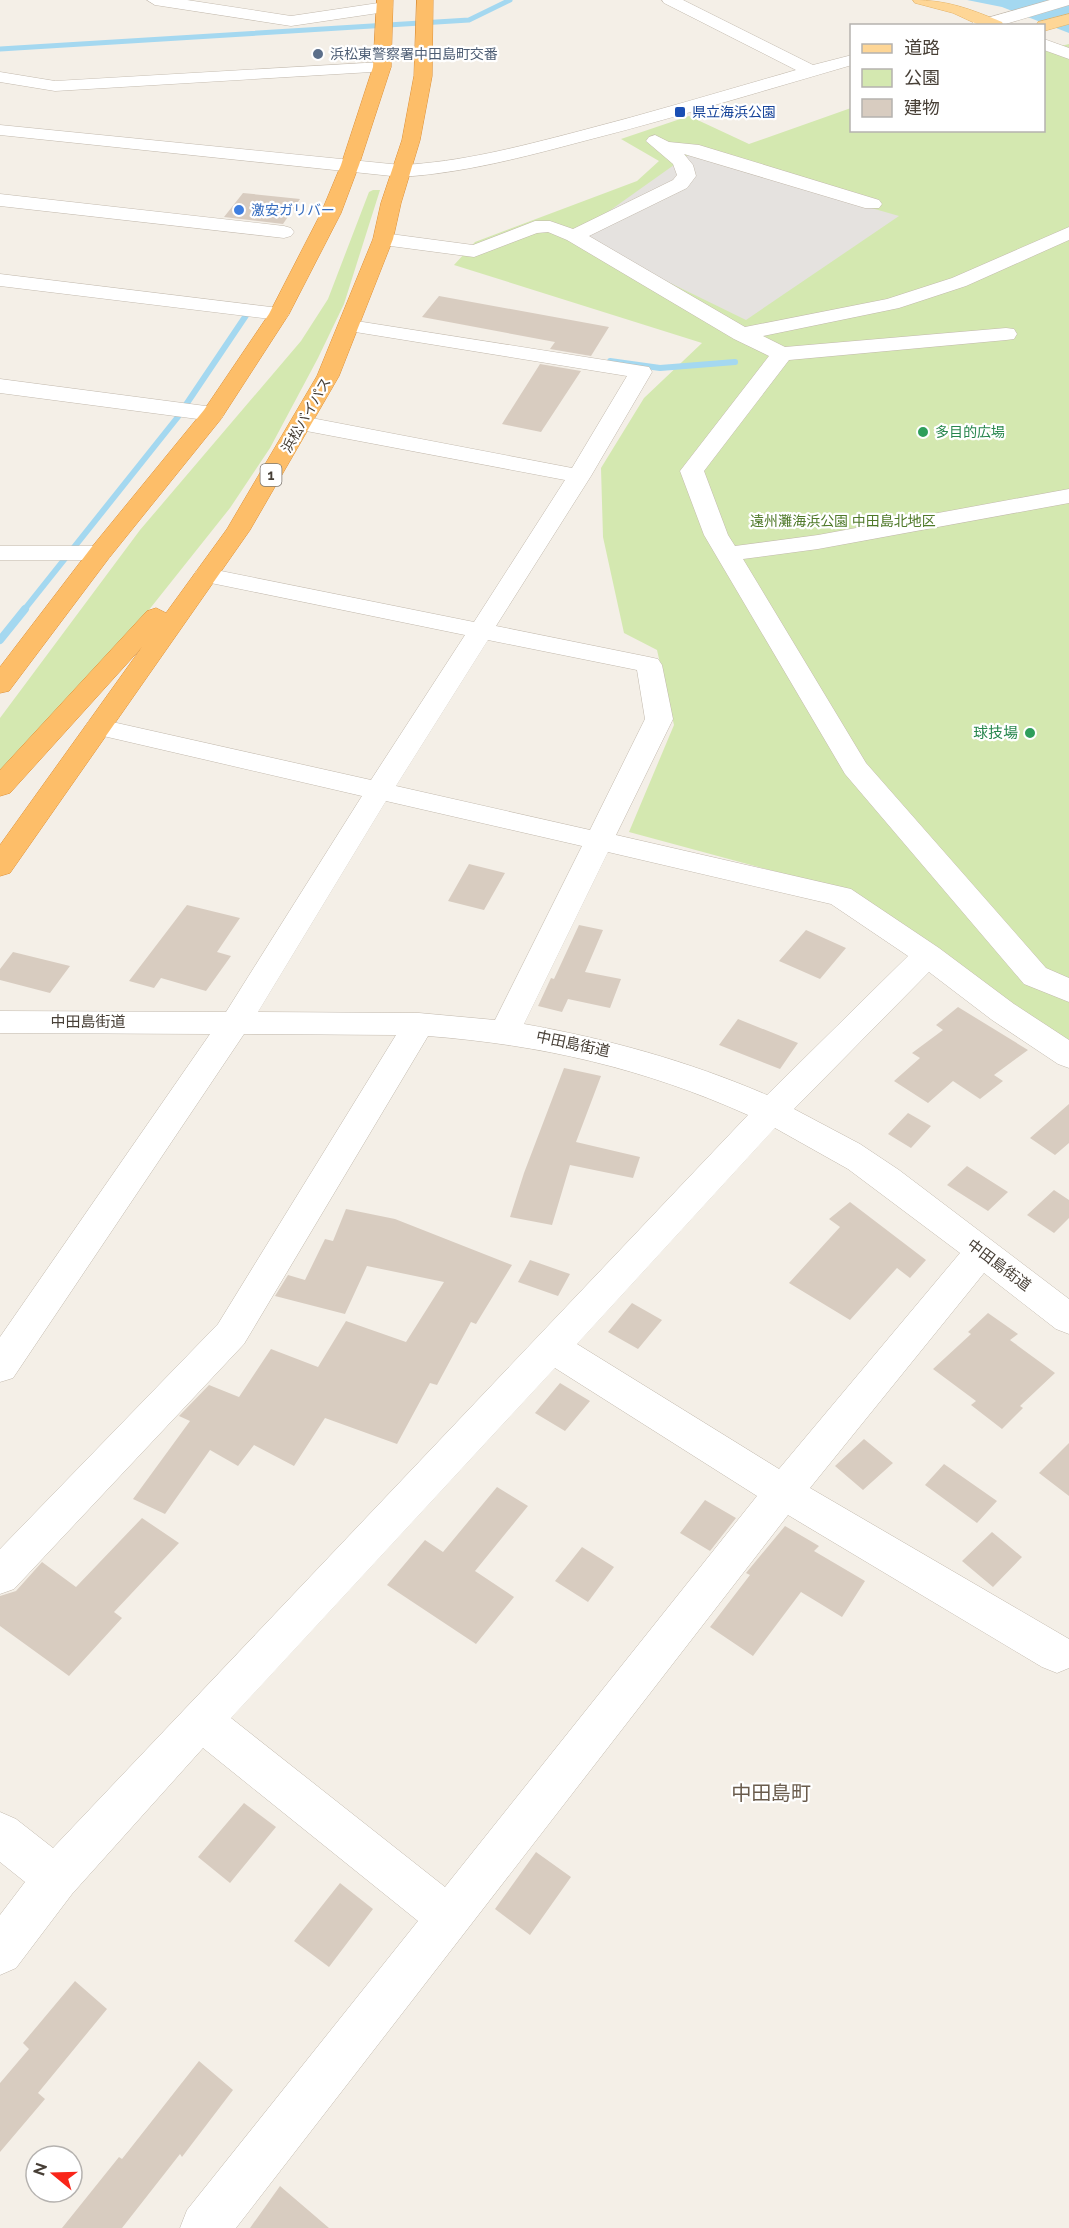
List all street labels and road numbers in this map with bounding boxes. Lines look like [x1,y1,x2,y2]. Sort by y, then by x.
street label: 浜松バイパス [278,375,334,455]
road number: 1 [260,464,282,486]
street label: 中田島街道 [50,1013,126,1031]
street label: 中田島街道 [534,1027,612,1061]
street label: 中田島街道 [964,1235,1034,1295]

